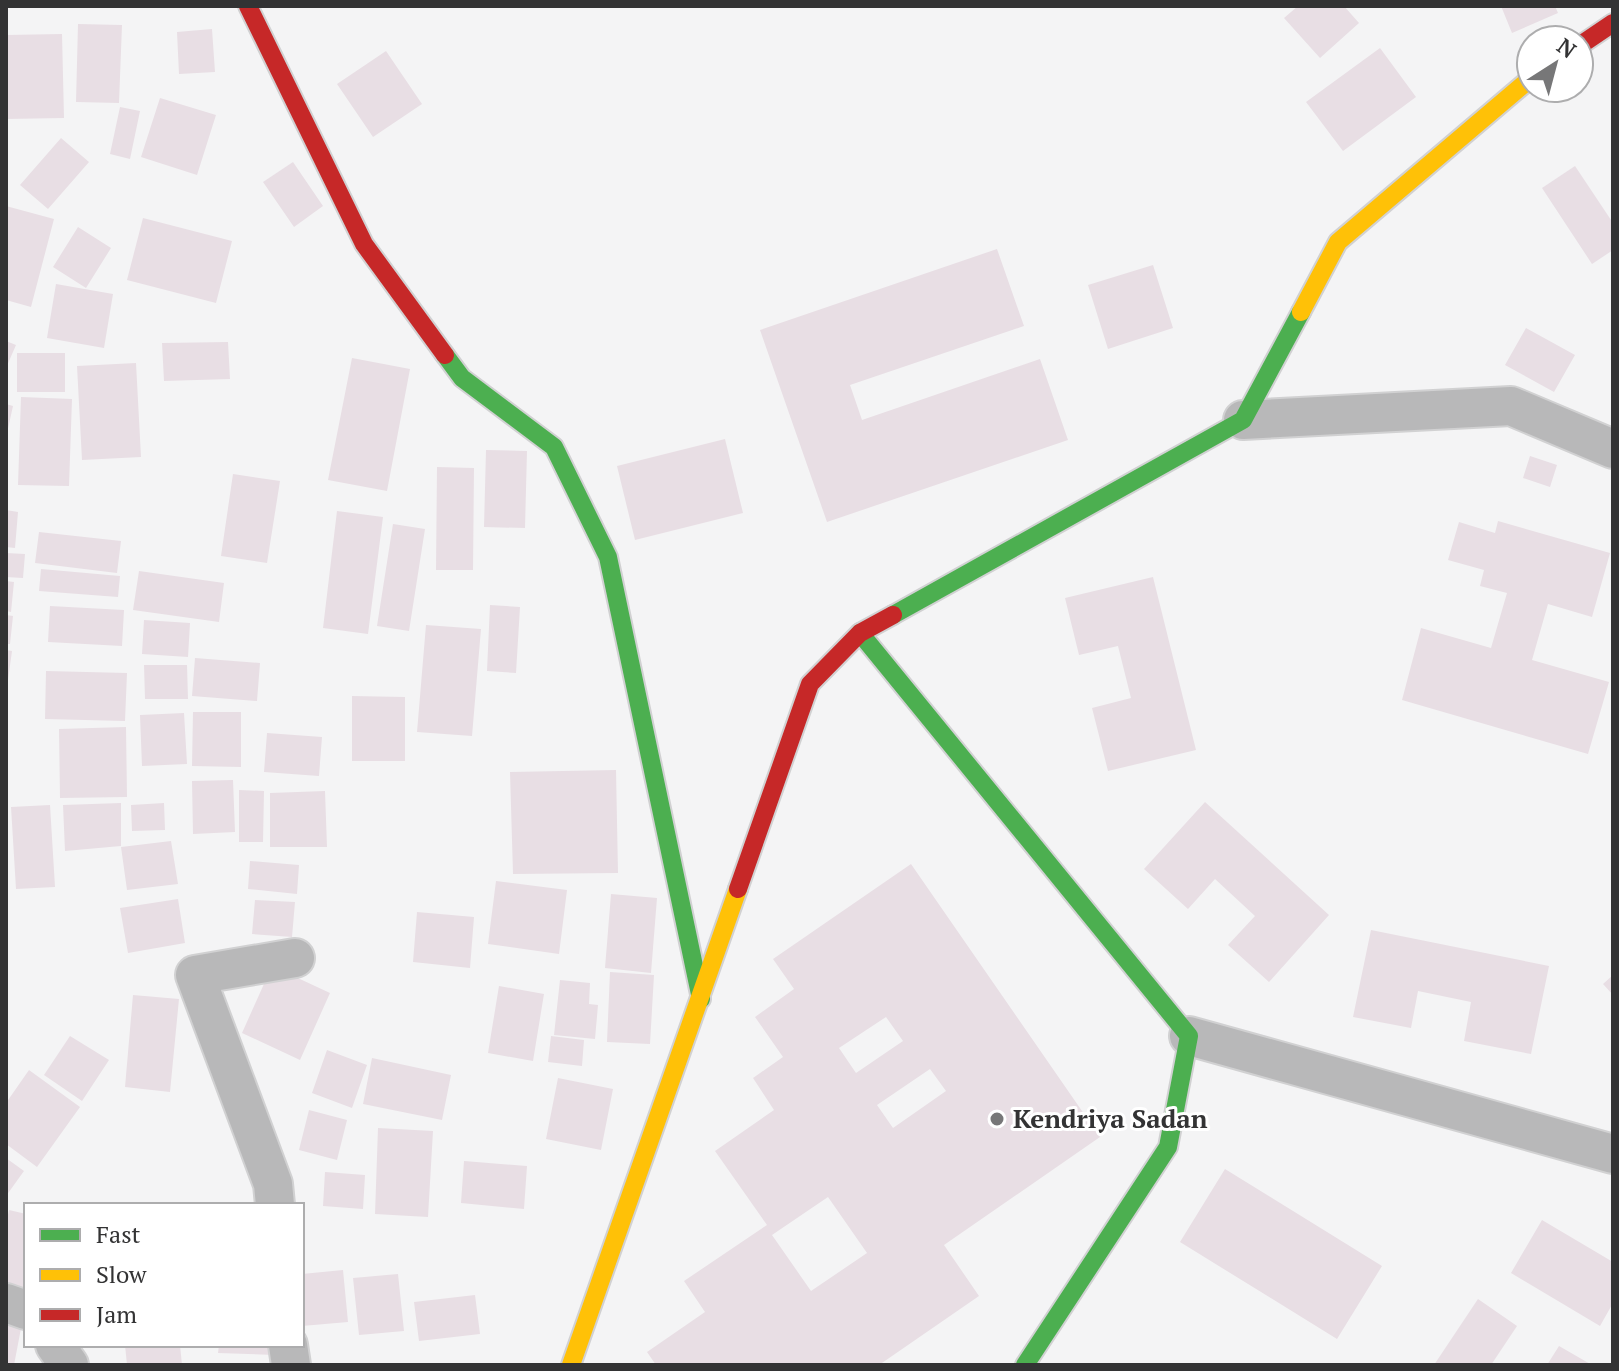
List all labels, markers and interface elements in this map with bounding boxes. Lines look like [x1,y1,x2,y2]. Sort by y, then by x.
north arrow [1515,24,1595,104]
text: N [1552,31,1583,64]
place label: Kendriya Sadan [1013,1101,1208,1135]
marker: Kendriya Sadan [988,1110,1006,1128]
legend [24,1203,304,1347]
text: Fast [96,1218,141,1250]
text: Slow [96,1258,147,1290]
text: Jam [96,1298,137,1330]

